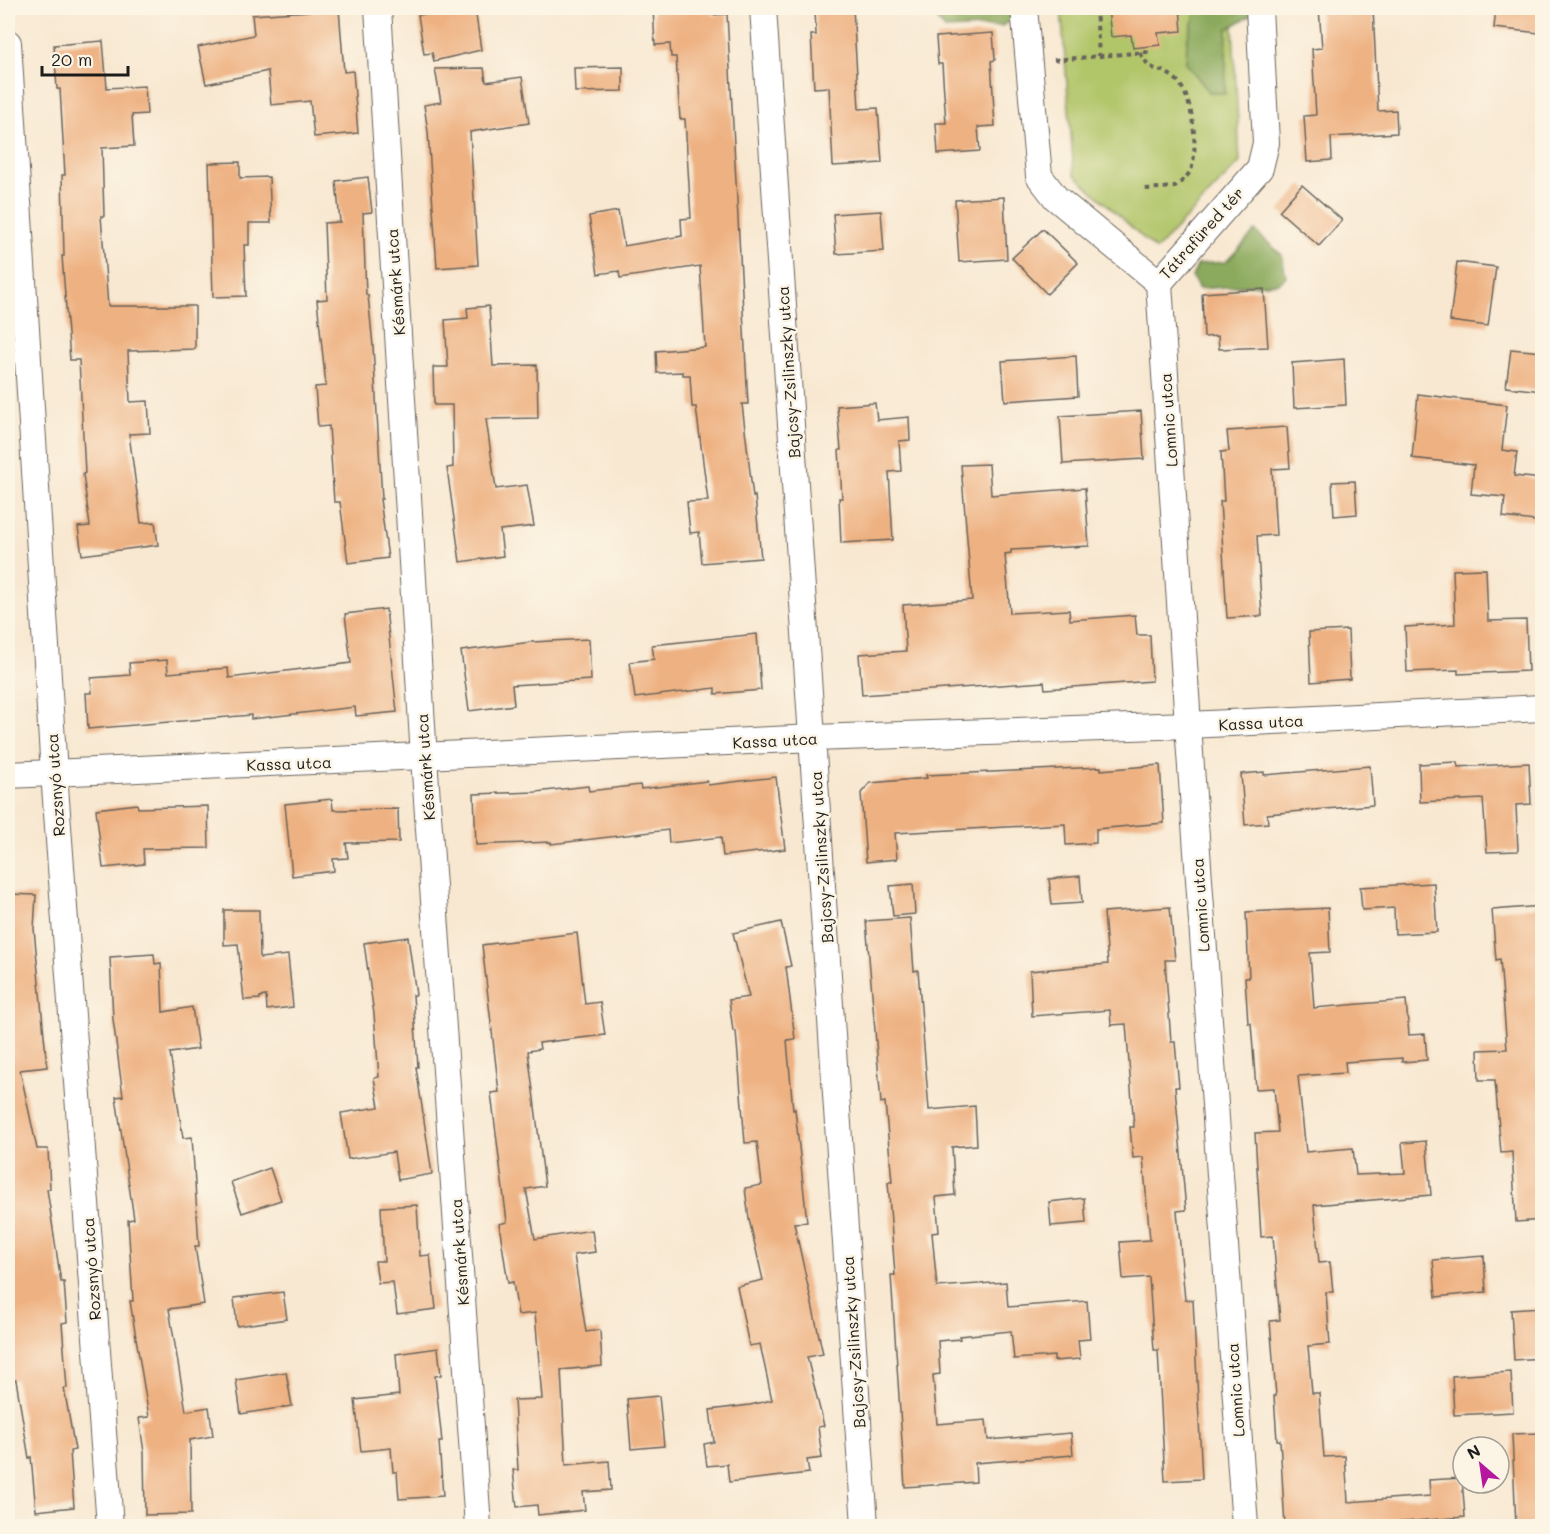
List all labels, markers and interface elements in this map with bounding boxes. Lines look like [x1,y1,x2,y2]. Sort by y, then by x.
scale bar [42,39,128,77]
text: 20 m [51,47,92,71]
street label: Tátrafüred tér [1154,182,1248,284]
street label: Késmárk utca [381,228,409,336]
street label: Bajcsy-Zsilinszky utca [772,285,804,459]
street label: Lomnic utca [1154,372,1182,468]
street label: Kassa utca [1218,709,1304,735]
street label: Késmárk utca [411,713,439,821]
street label: Kassa utca [732,727,818,753]
street label: Rozsnyó utca [41,733,69,837]
street label: Kassa utca [246,751,332,775]
street label: Bajcsy-Zsilinszky utca [805,770,837,944]
street label: Lomnic utca [1186,857,1214,953]
street label: Késmárk utca [445,1198,473,1306]
street label: Rozsnyó utca [77,1217,105,1321]
street label: Bajcsy-Zsilinszky utca [837,1255,869,1429]
street label: Lomnic utca [1221,1342,1249,1438]
north arrow [1451,1435,1511,1495]
text: N [1463,1439,1484,1464]

